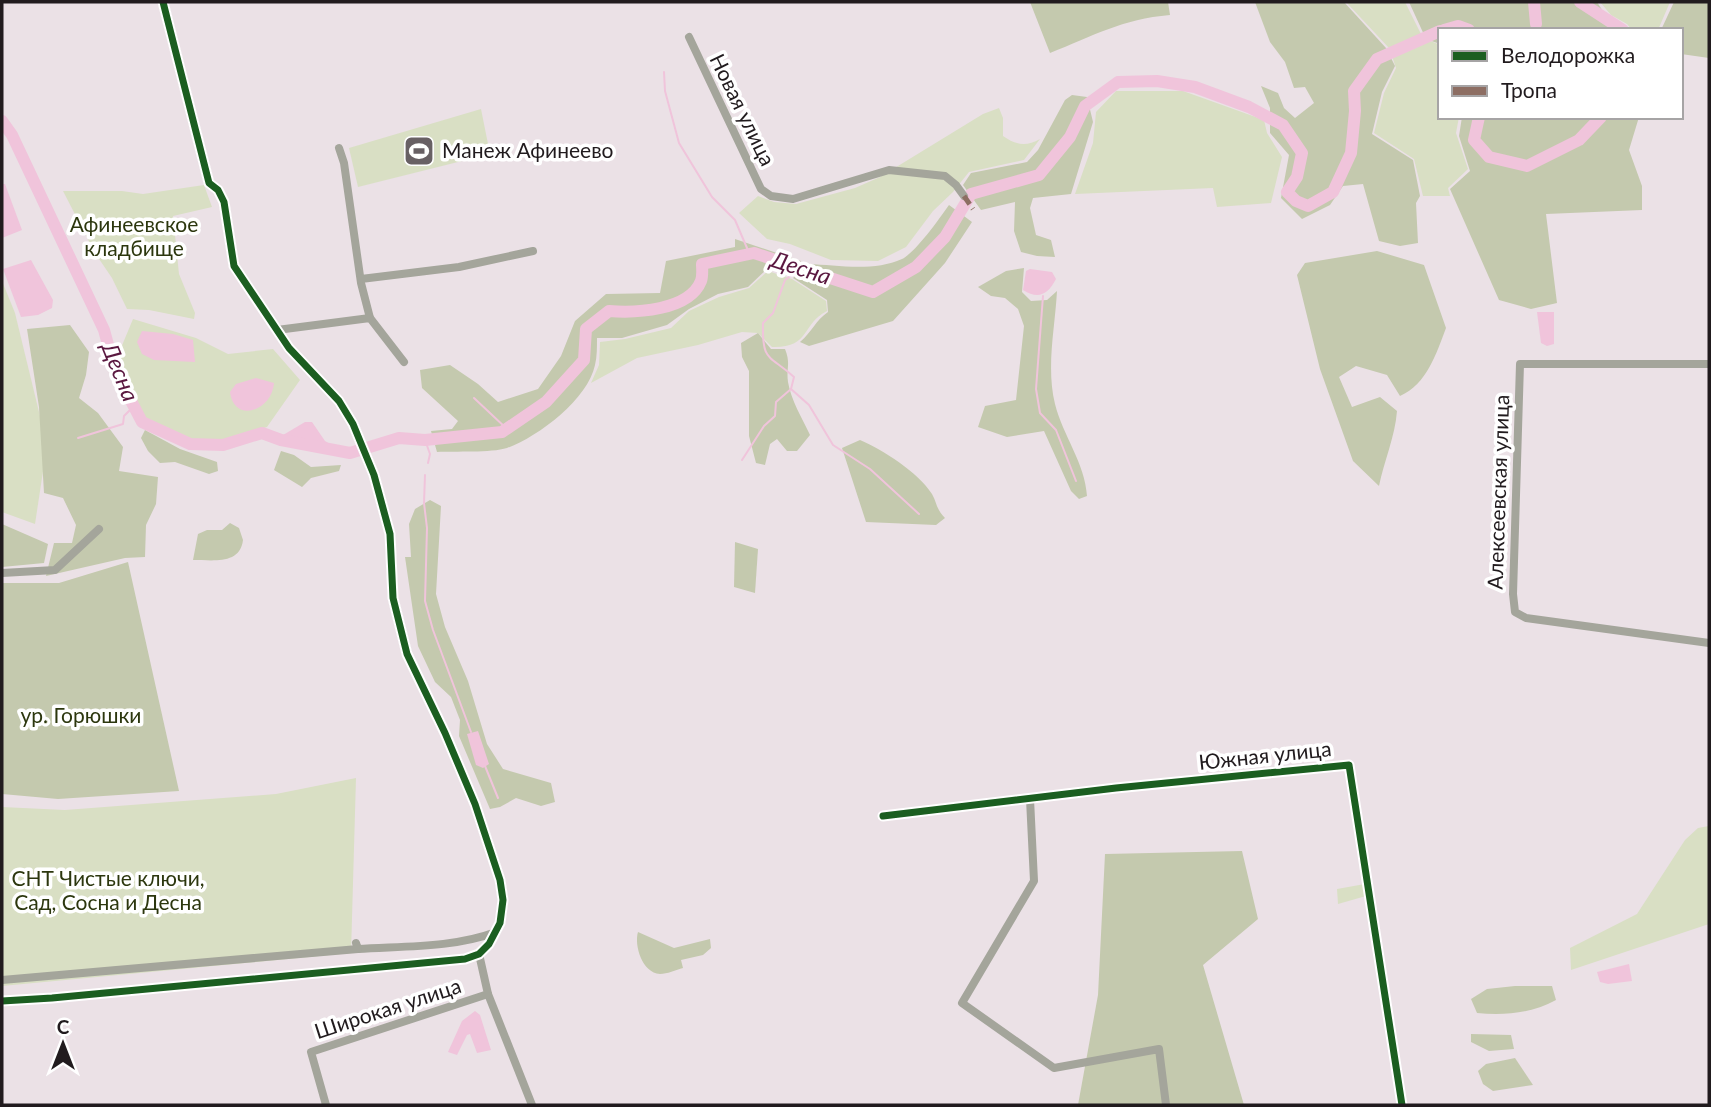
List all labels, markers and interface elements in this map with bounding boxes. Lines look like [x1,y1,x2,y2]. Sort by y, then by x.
legend [1438,28,1683,119]
text: Велодорожка [1501,42,1635,67]
street label: Новая улица [705,49,781,169]
text: Тропа [1501,77,1557,102]
sports icon: Манеж Афинеево [402,134,436,168]
place label: Манеж Афинеево [442,137,614,162]
park label: Афинеевское кладбище [70,211,198,260]
water label: Десна [766,244,835,290]
water label: Десна [96,336,145,405]
street label: Алексеевская улица [1482,394,1513,590]
park label: ур. Горюшки [21,702,141,727]
street label: Южная улица [1197,735,1333,774]
park label: СНТ Чистые ключи, Сад, Сосна и Десна [11,865,205,914]
street label: Широкая улица [311,972,464,1043]
north arrow [28,1009,98,1079]
text: С [57,1015,70,1038]

